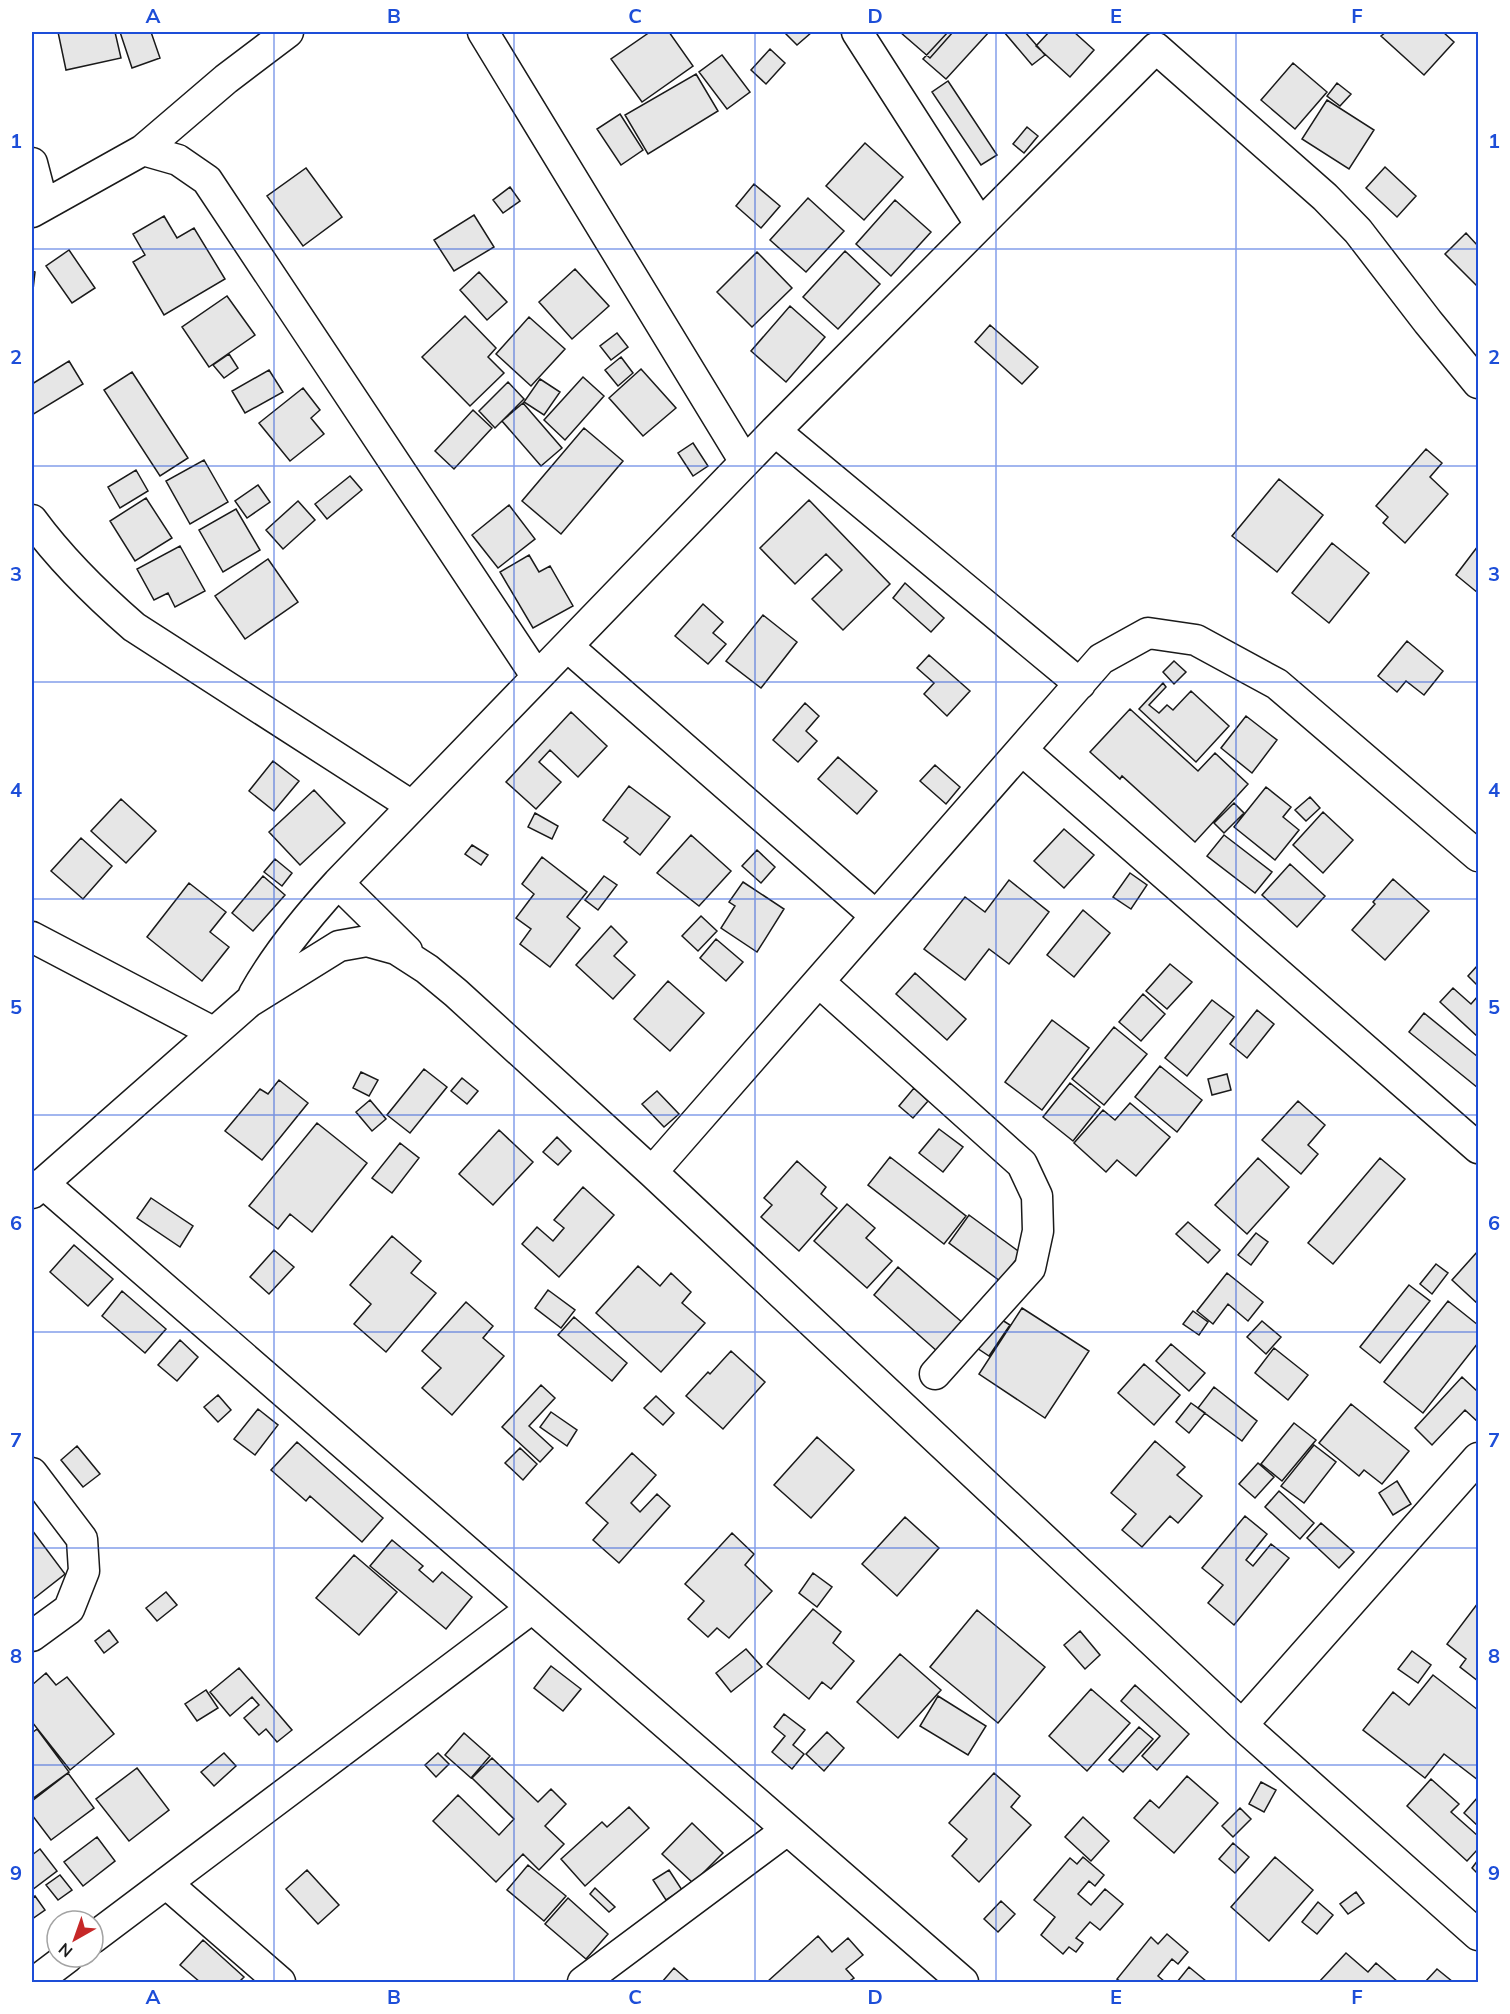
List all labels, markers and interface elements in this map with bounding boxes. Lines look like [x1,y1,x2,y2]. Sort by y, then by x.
text: A [146,3,161,28]
text: B [387,3,401,28]
text: C [628,3,642,28]
text: D [867,3,883,28]
text: E [1110,3,1122,28]
text: F [1351,3,1363,28]
text: 1 [10,128,22,153]
text: 1 [1488,128,1500,153]
text: 2 [10,344,22,369]
text: 2 [1488,344,1500,369]
text: 3 [10,561,22,586]
text: 3 [1488,561,1500,586]
text: 4 [10,777,22,802]
text: 4 [1488,777,1500,802]
text: 5 [10,994,22,1019]
text: 5 [1488,994,1500,1019]
text: 6 [10,1210,22,1235]
text: 6 [1488,1210,1500,1235]
text: 7 [10,1427,22,1452]
text: 7 [1488,1427,1500,1452]
text: 8 [10,1643,22,1668]
text: 8 [1488,1643,1500,1668]
text: 9 [10,1860,22,1885]
text: 9 [1488,1860,1500,1885]
north arrow [45,1909,105,1969]
text: N [54,1939,76,1962]
text: A [146,1984,161,2009]
text: B [387,1984,401,2009]
text: C [628,1984,642,2009]
text: D [867,1984,883,2009]
text: E [1110,1984,1122,2009]
text: F [1351,1984,1363,2009]

